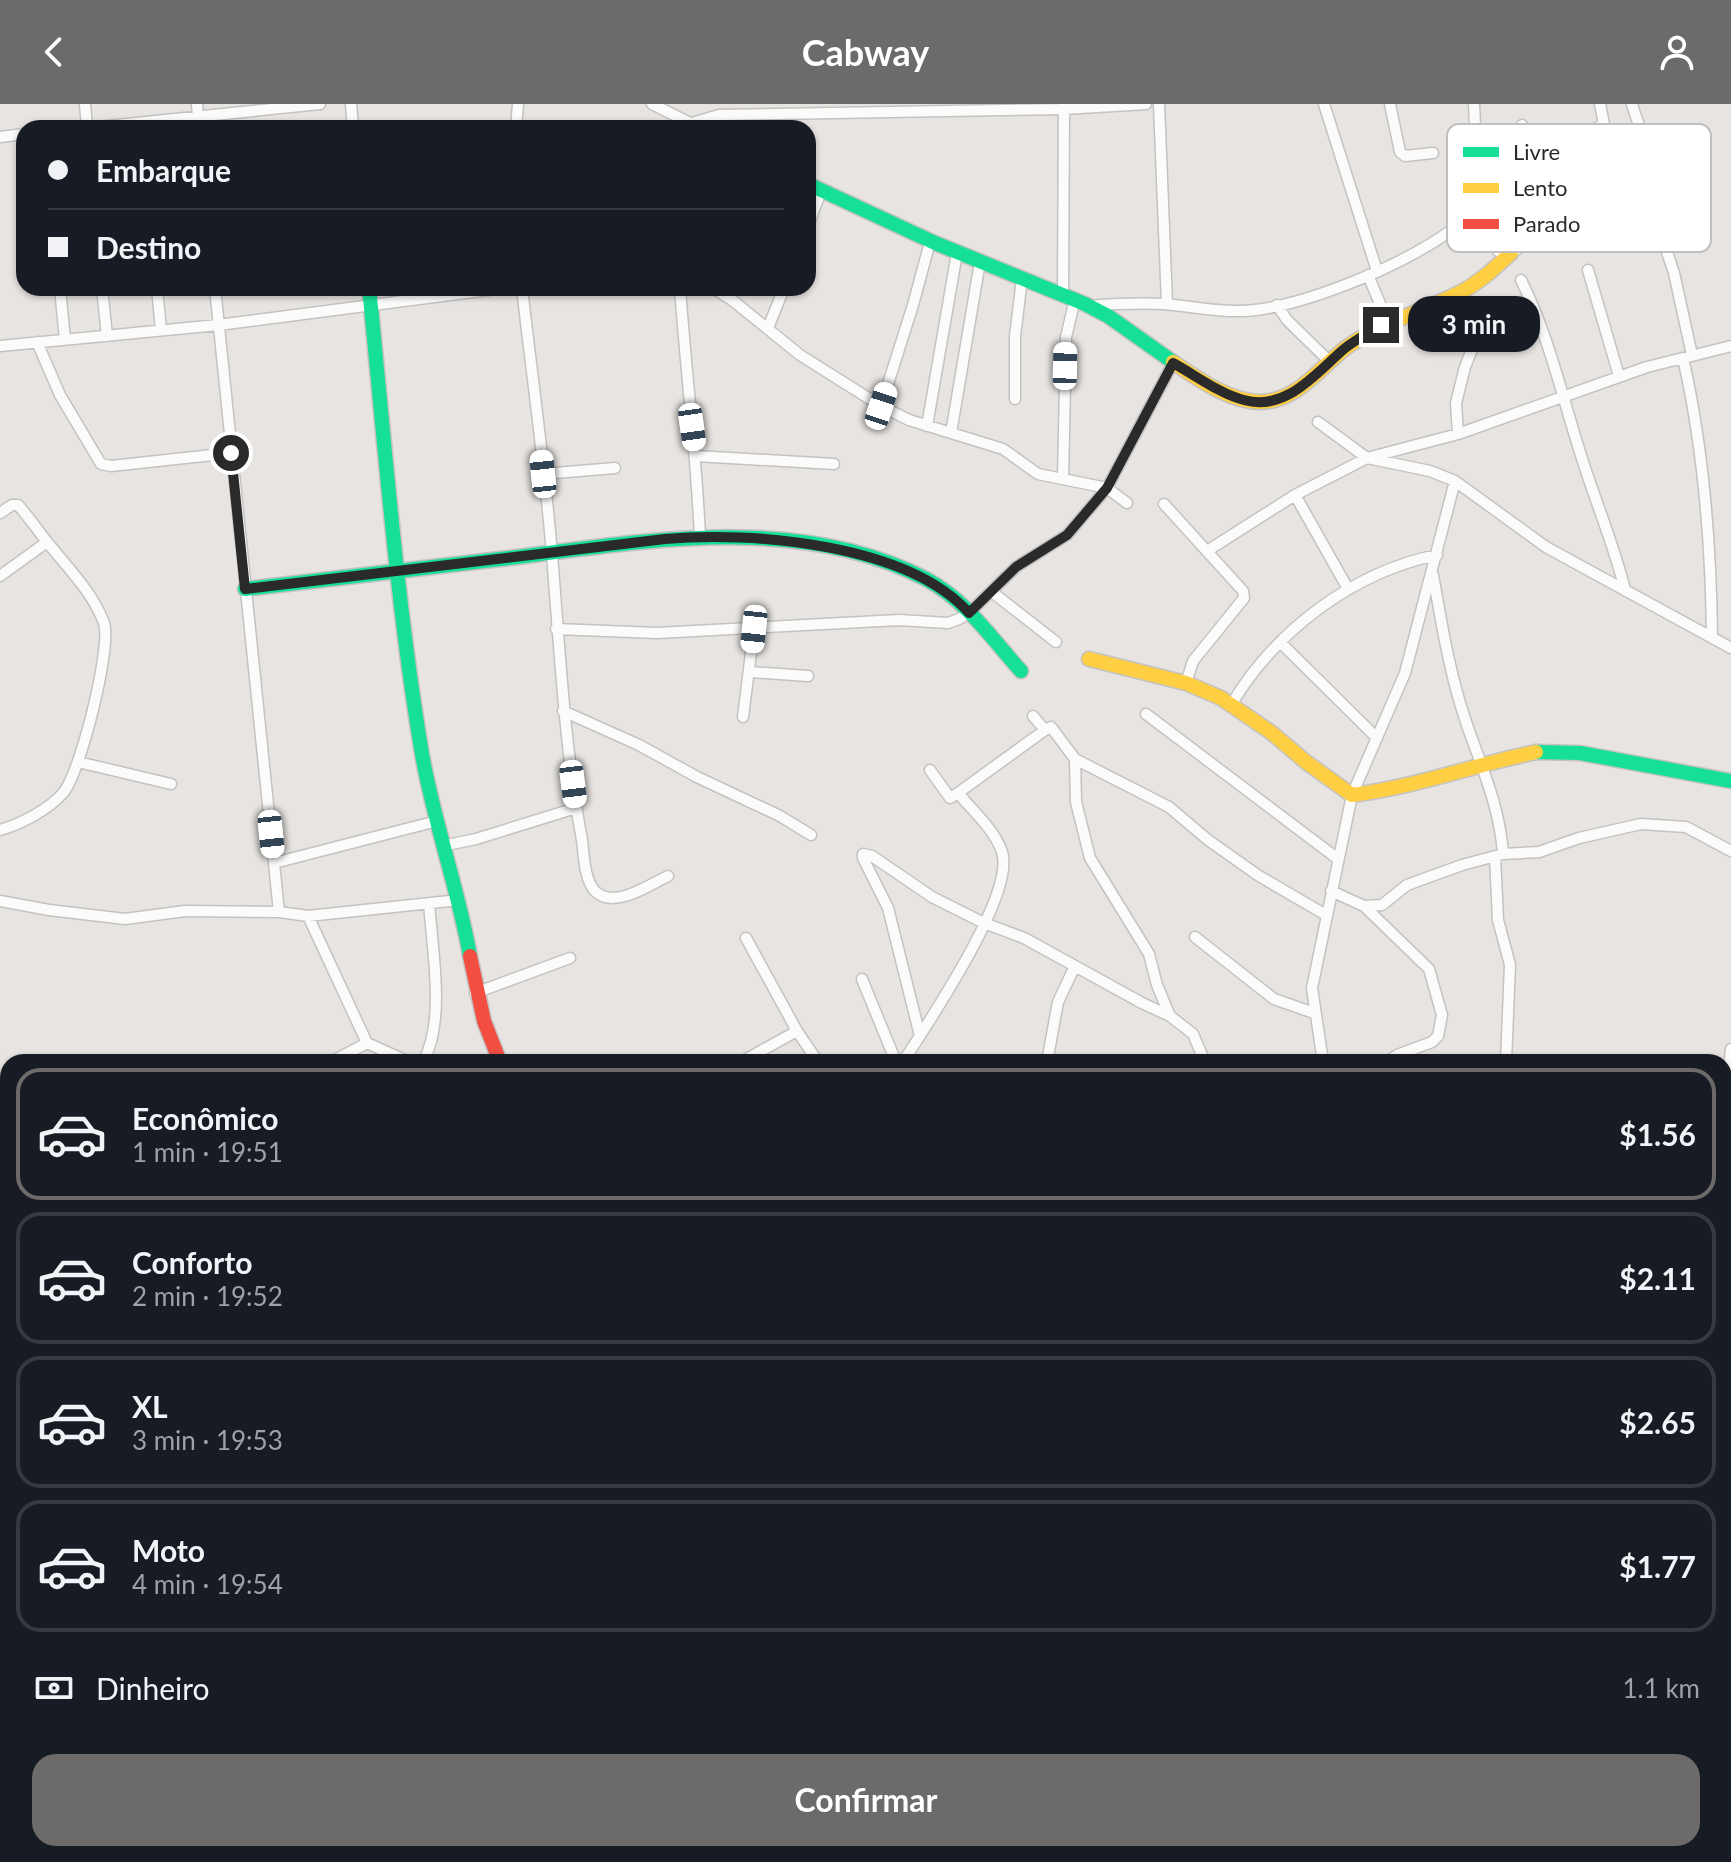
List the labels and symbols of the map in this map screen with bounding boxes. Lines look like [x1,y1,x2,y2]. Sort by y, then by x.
legend [1447,124,1711,252]
text: Livre [1513,138,1560,165]
text: Lento [1513,174,1568,201]
text: Parado [1513,210,1580,237]
callout: 3 min [1409,297,1541,353]
route end [1363,307,1399,343]
car [1053,342,1077,390]
car [862,379,900,433]
car [677,402,707,452]
route start [213,435,249,471]
car [529,449,557,499]
car [740,604,768,654]
car [558,759,588,809]
car [257,809,285,859]

